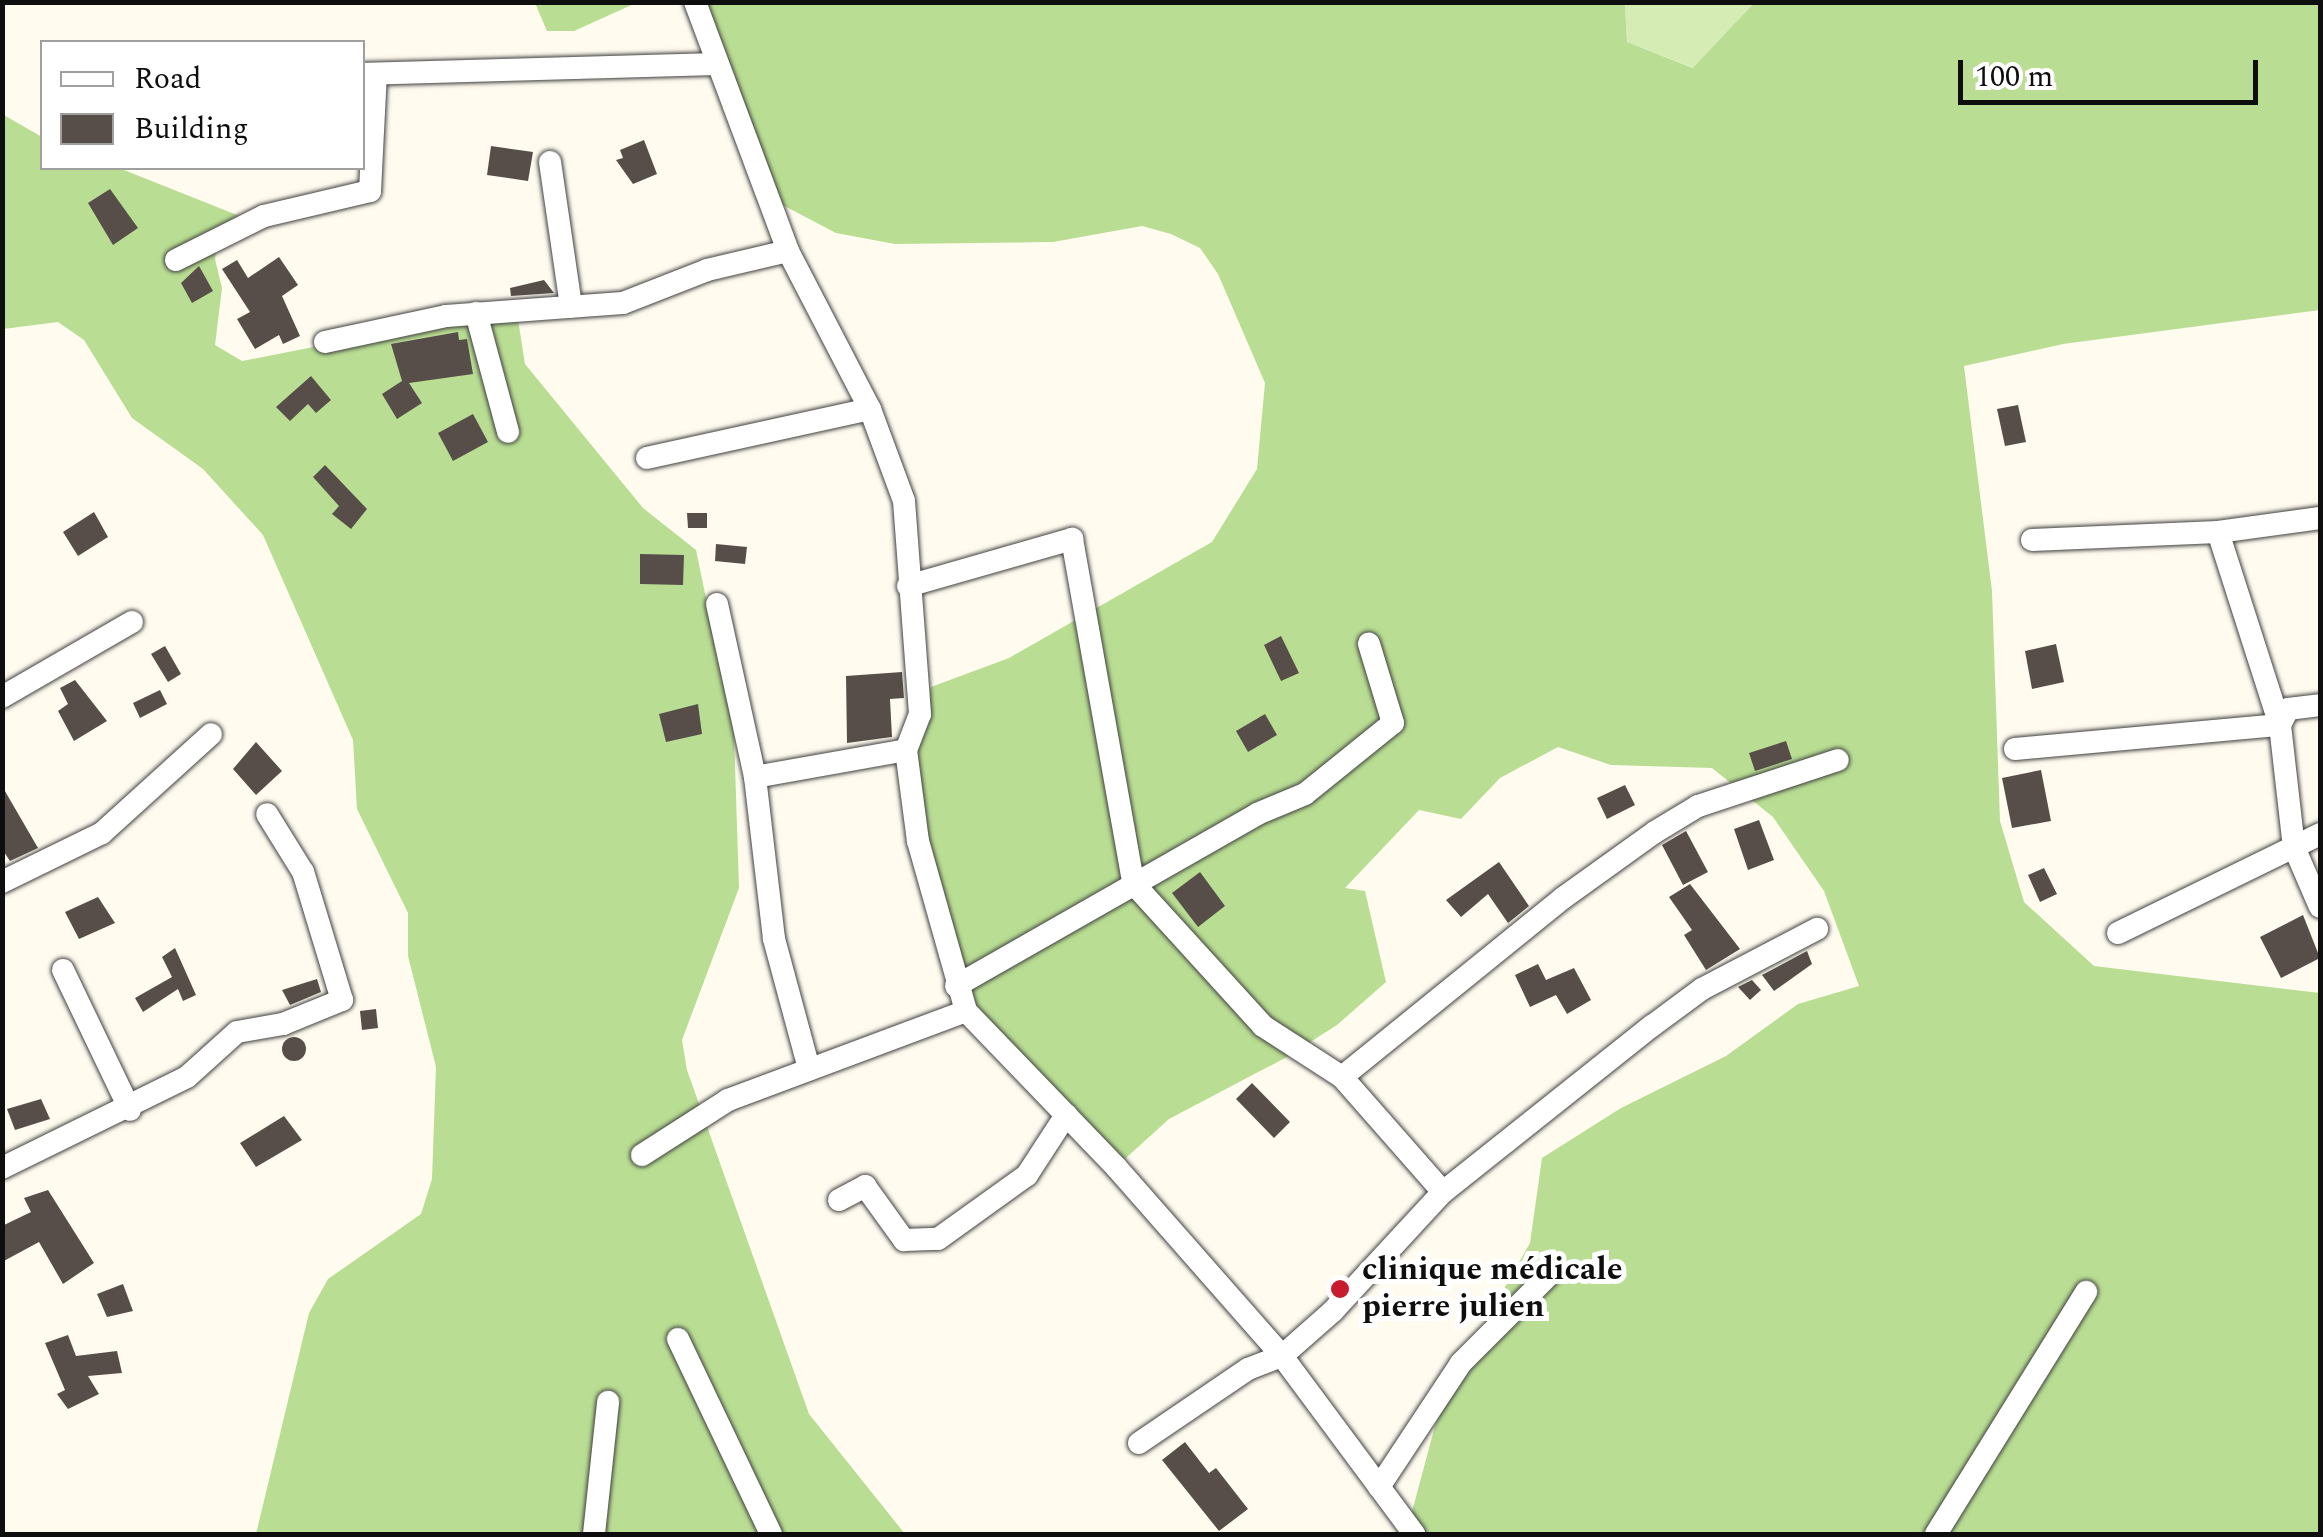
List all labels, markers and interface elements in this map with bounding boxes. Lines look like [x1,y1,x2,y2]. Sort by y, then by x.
legend [40,40,365,170]
scale bar [1963,40,2263,102]
text: 100 m [1975,54,2053,100]
text: Road [134,56,202,102]
text: Building [134,106,249,152]
place label: clinique médicale pierre julien [1362,1252,1623,1327]
marker: clinique médicale pierre julien [1327,1276,1353,1302]

